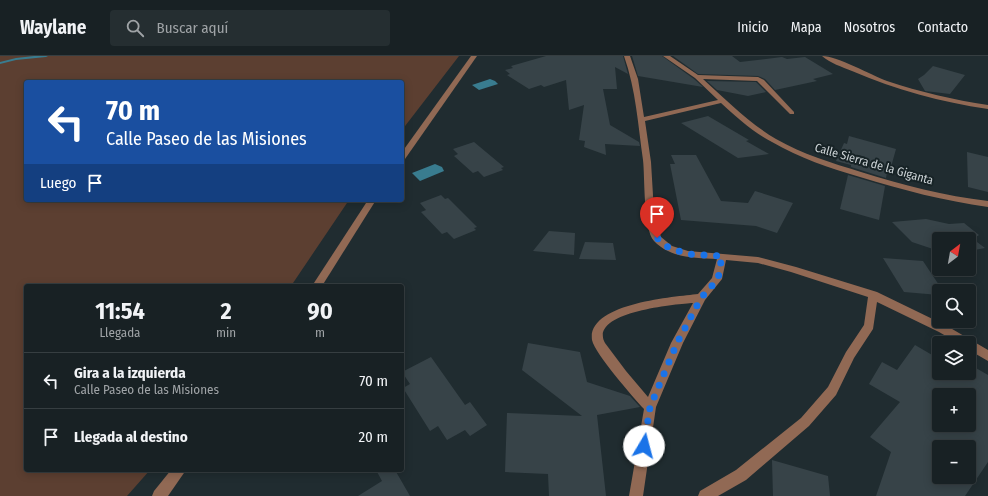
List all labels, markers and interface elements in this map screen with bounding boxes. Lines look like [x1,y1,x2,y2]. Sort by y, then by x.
search box [110,10,390,46]
text: Waylane [20,16,86,39]
icon: search [124,17,146,39]
text: Buscar aquí [156,19,228,37]
text: Inicio [737,19,769,36]
text: Mapa [791,19,822,36]
text: Nosotros [844,19,895,36]
text: Contacto [917,19,968,36]
text: 70 m [106,94,160,127]
icon: left [40,96,92,148]
text: Calle Paseo de las Misiones [106,128,307,150]
street label: Calle Sierra de la Giganta [813,140,935,188]
icon: arrive [84,172,106,194]
text: Luego [40,174,76,192]
pin [640,197,674,238]
icon: arrive [646,203,668,225]
north arrow [932,232,976,276]
map controls [932,232,976,484]
button: search [932,284,976,328]
text: 11:54 [95,297,145,325]
text: 2 [221,297,232,325]
text: 90 [307,297,333,325]
text: Llegada [100,325,140,340]
text: min [216,325,236,340]
text: m [315,325,325,340]
button: layers [932,336,976,380]
text: Gira a la izquierda [74,364,186,382]
icon: left [40,370,62,392]
text: 70 m [359,372,388,390]
text: Calle Paseo de las Misiones [74,382,219,397]
button: + [932,388,976,432]
position arrow [623,425,665,467]
icon: arrive [40,426,62,448]
text: Llegada al destino [74,428,188,446]
text: 20 m [359,428,388,446]
button: − [932,440,976,484]

